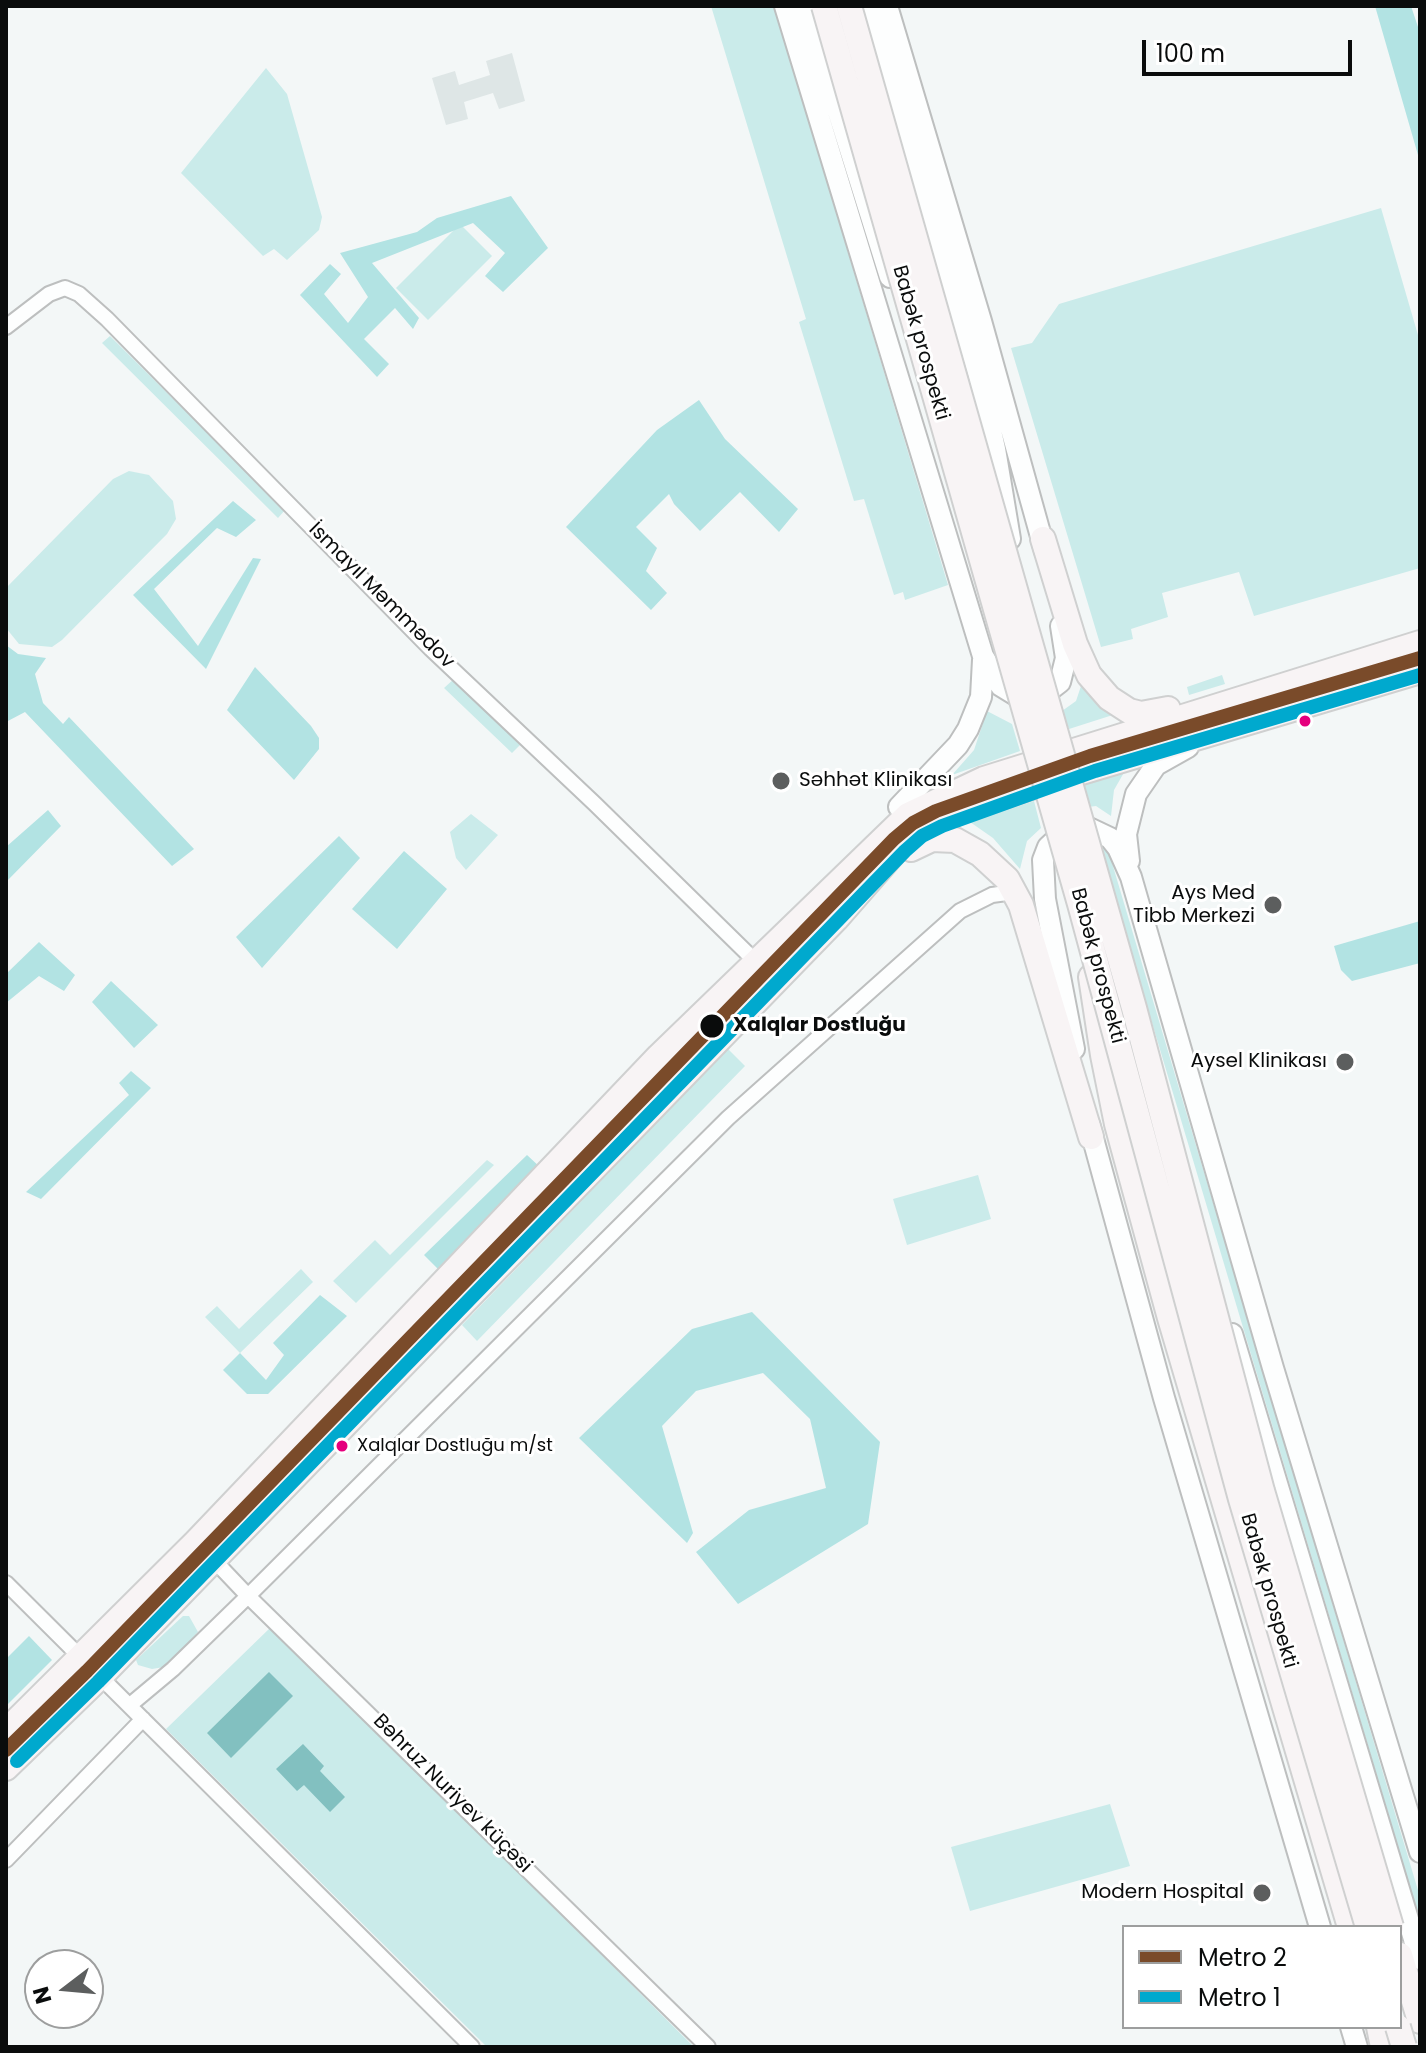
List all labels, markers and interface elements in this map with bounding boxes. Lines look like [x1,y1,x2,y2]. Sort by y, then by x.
scale bar [1146,24,1356,74]
text: 100 m [1156,37,1225,70]
street label: Babək prospekti [886,263,954,423]
street label: İsmayıl Məmmədov [303,518,459,674]
unlabelled marker [1297,713,1313,729]
place label: Səhhət Klinikası [799,769,952,793]
marker: Səhhət Klinikası [770,770,792,792]
place label: Ays Med Tibb Merkezi [1133,882,1255,929]
street label: Babək prospekti [1065,886,1129,1046]
marker: Ays Med Tibb Merkezi [1262,894,1284,916]
marker: Xalqlar Dostluğu [698,1012,726,1040]
place label: Xalqlar Dostluğu [733,1014,906,1038]
place label: Aysel Klinikası [1190,1050,1327,1074]
marker: Aysel Klinikası [1334,1051,1356,1073]
place label: Xalqlar Dostluğu m/st [357,1435,553,1457]
marker: Xalqlar Dostluğu m/st [334,1438,350,1454]
street label: Babək prospekti [1234,1511,1302,1671]
street label: Bəhruz Nuriyev küçəsi [368,1710,536,1878]
place label: Modern Hospital [1081,1881,1244,1905]
marker: Modern Hospital [1251,1882,1273,1904]
legend [1122,1925,1402,2029]
text: Metro 2 [1198,1941,1287,1974]
north arrow [24,1949,104,2029]
text: Metro 1 [1198,1981,1281,2014]
text: N [25,1983,60,2007]

